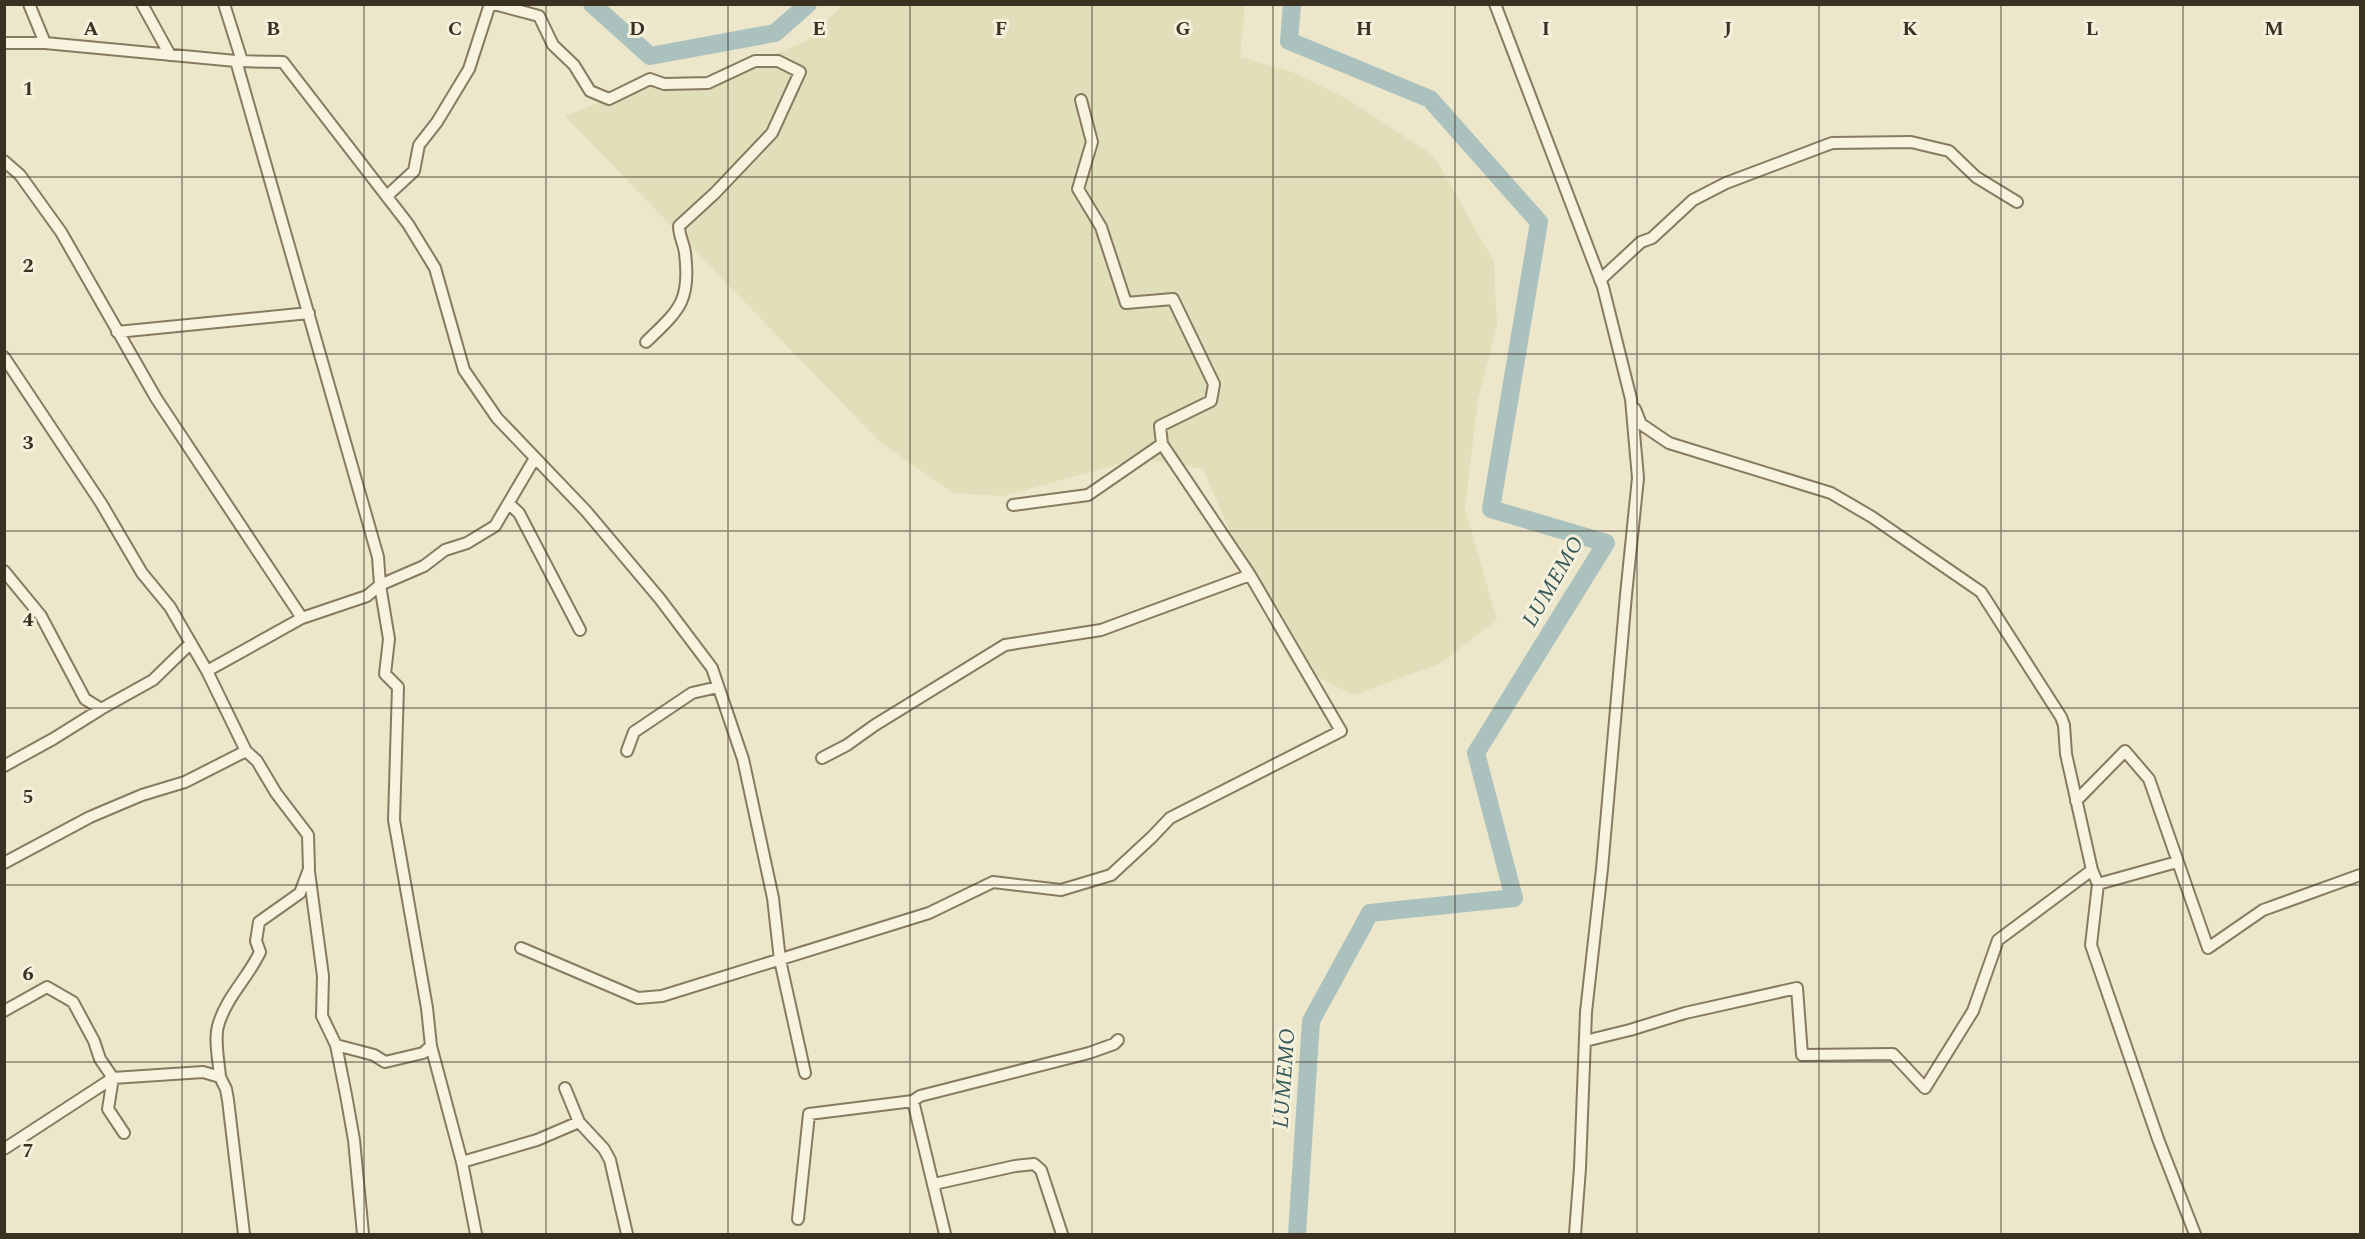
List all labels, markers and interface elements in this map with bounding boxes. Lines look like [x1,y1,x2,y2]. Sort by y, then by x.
text: A [83,14,99,44]
text: B [266,14,280,44]
text: C [448,14,462,44]
text: D [629,14,645,44]
text: E [812,14,826,44]
text: F [995,14,1007,44]
text: G [1175,14,1191,44]
text: H [1356,14,1372,44]
text: I [1542,14,1550,44]
text: J [1724,14,1732,44]
text: K [1902,14,1918,44]
text: L [2086,14,2098,44]
text: M [2264,14,2284,44]
text: 1 [22,74,34,104]
text: 2 [22,251,34,281]
text: 3 [22,428,34,458]
water label: LUMEMO [1514,530,1593,634]
text: 4 [22,605,34,635]
text: 5 [22,782,34,812]
text: 6 [22,959,34,989]
water label: LUMEMO [1265,1027,1304,1129]
text: 7 [22,1136,34,1166]

